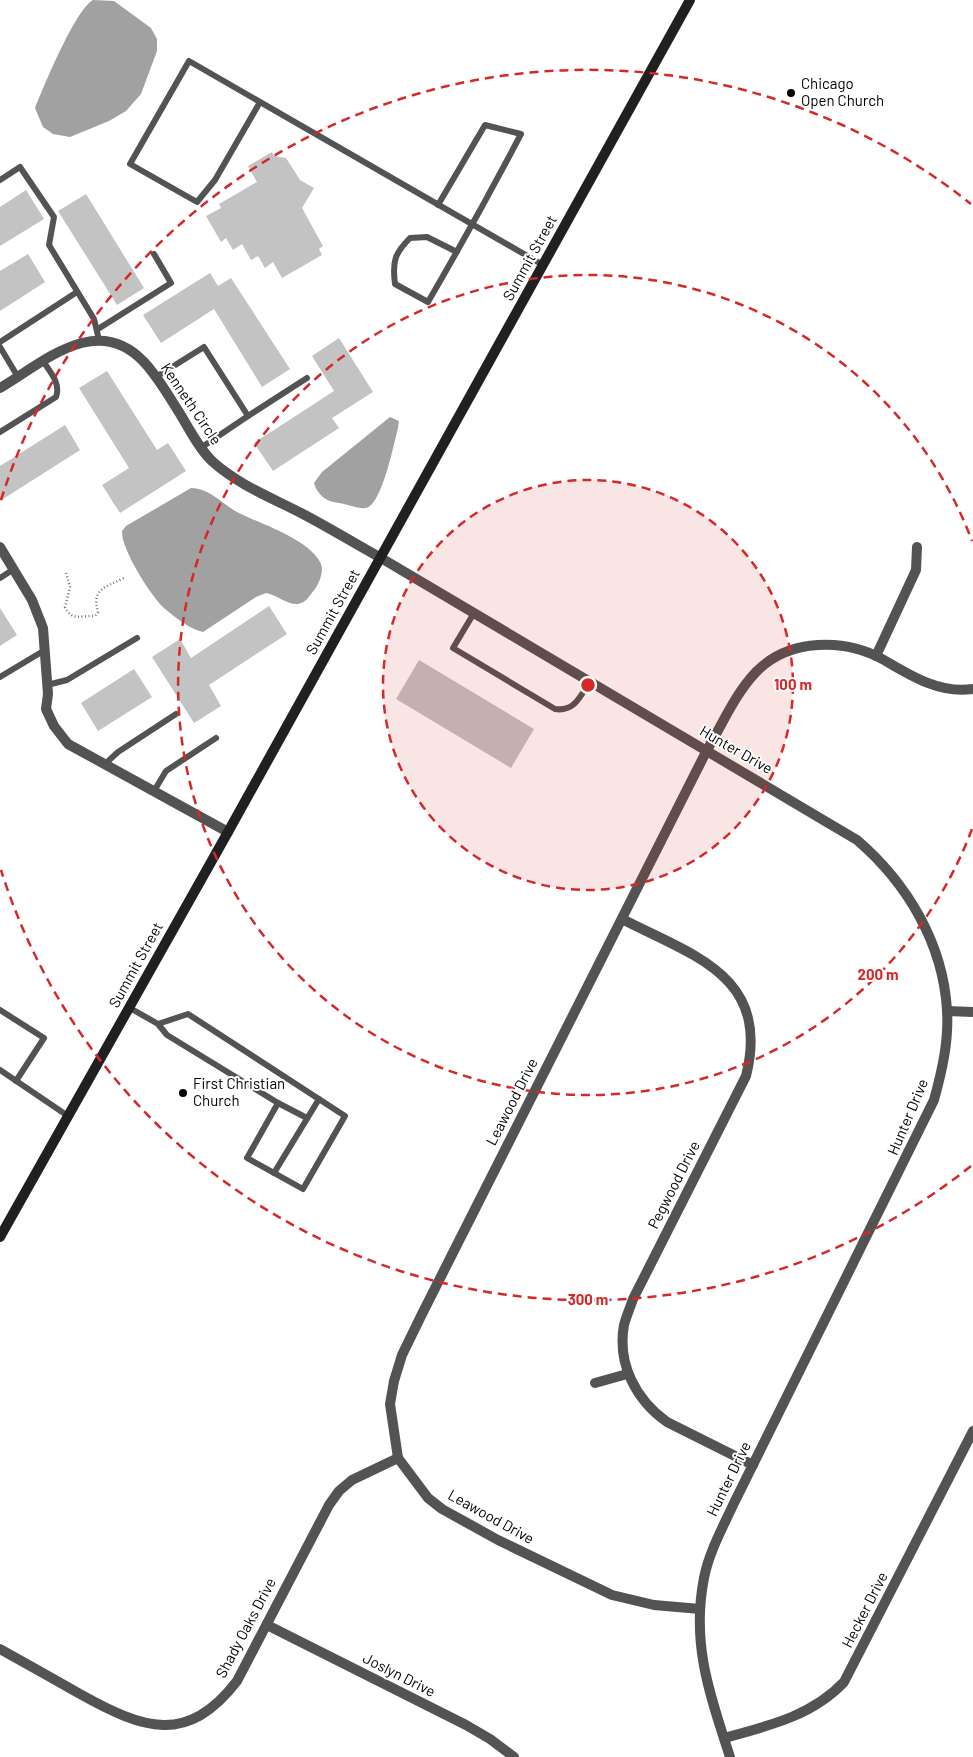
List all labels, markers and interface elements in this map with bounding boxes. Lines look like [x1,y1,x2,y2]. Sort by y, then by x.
place label: Chicago Open Church [801,74,884,109]
marker: Chicago Open Church [785,87,797,99]
street label: Summit Street [498,212,560,303]
street label: Kenneth Circle [158,359,226,448]
street label: Summit Street [301,566,363,657]
text: 100 m [774,675,812,693]
centre of rings [579,676,597,694]
street label: Hunter Drive [697,721,776,777]
street label: Summit Street [104,919,166,1010]
text: 200 m [857,965,899,983]
street label: Leawood Drive [481,1055,541,1148]
place label: First Christian Church [193,1074,285,1109]
street label: Hunter Drive [883,1076,931,1157]
marker: First Christian Church [177,1087,189,1099]
street label: Pegwood Drive [643,1138,703,1231]
text: 300 m [568,1290,608,1308]
street label: Hunter Drive [702,1438,754,1519]
street label: Leawood Drive [445,1485,538,1547]
street label: Hecker Drive [837,1569,891,1650]
street label: Shady Oaks Drive [211,1574,279,1681]
street label: Joslyn Drive [360,1648,439,1700]

